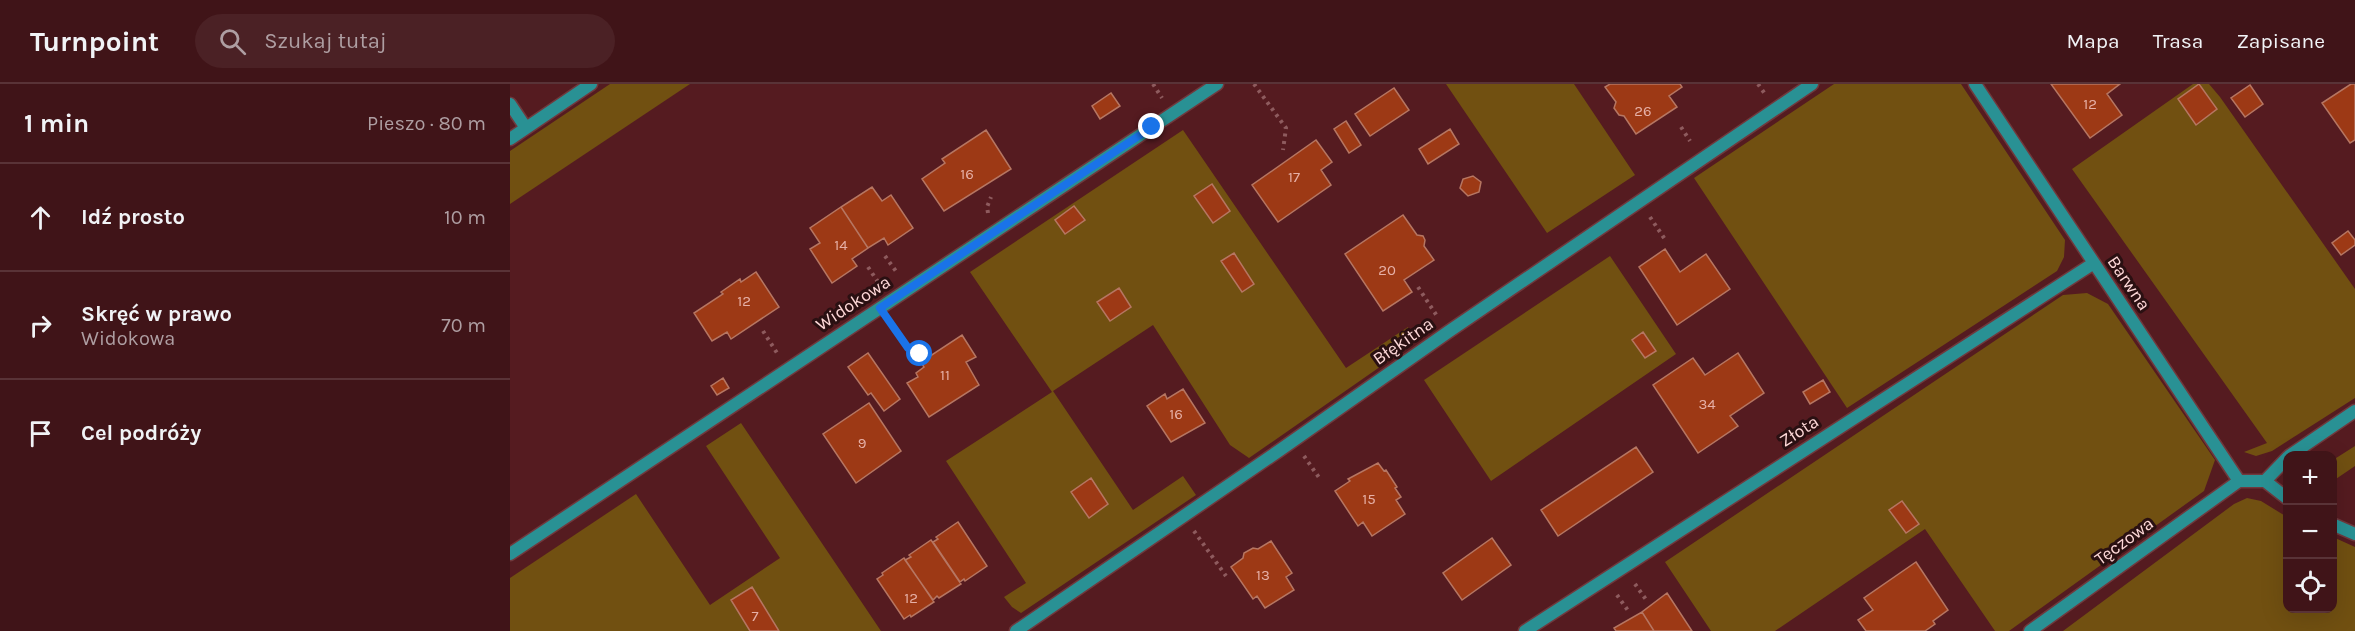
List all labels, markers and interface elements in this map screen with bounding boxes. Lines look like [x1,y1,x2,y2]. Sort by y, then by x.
search box [195,14,615,68]
text: Turnpoint [30,25,159,58]
icon: search [216,25,249,58]
text: Szukaj tutaj [264,28,387,54]
text: Mapa [2067,29,2120,53]
text: Trasa [2153,29,2203,53]
text: Zapisane [2236,29,2325,53]
house number: 12 [2083,95,2097,113]
house number: 26 [1634,102,1652,120]
text: 1 min [24,108,89,139]
text: Pieszo · 80 m [367,112,486,135]
route end [1138,113,1164,139]
house number: 16 [960,165,974,183]
house number: 17 [1288,168,1300,186]
icon: ahead [24,201,57,234]
text: Idź prosto [81,204,185,230]
text: 10 m [444,206,486,229]
house number: 14 [834,236,848,254]
street label: Barwna [2103,251,2155,315]
house number: 20 [1378,261,1396,279]
street label: Widokowa [811,271,895,335]
house number: 12 [737,292,751,310]
text: Skręć w prawo [81,301,232,327]
icon: right [24,309,57,342]
street label: Błękitna [1369,312,1437,370]
text: 70 m [441,314,486,337]
text: Widokowa [81,327,175,350]
route start [906,340,932,366]
house number: 11 [940,366,950,384]
house number: 34 [1698,395,1716,413]
house number: 16 [1169,405,1183,423]
street label: Złota [1775,410,1823,452]
icon: arrive [24,417,57,450]
text: Cel podróży [81,420,201,446]
house number: 9 [858,434,866,452]
map controls [2283,451,2337,613]
button: + [2283,451,2337,505]
house number: 15 [1362,490,1376,508]
button: − [2283,505,2337,559]
street label: Tęczowa [2090,512,2158,570]
button: locate [2283,559,2337,613]
house number: 13 [1256,566,1270,584]
house number: 12 [904,589,918,607]
house number: 7 [751,607,759,625]

